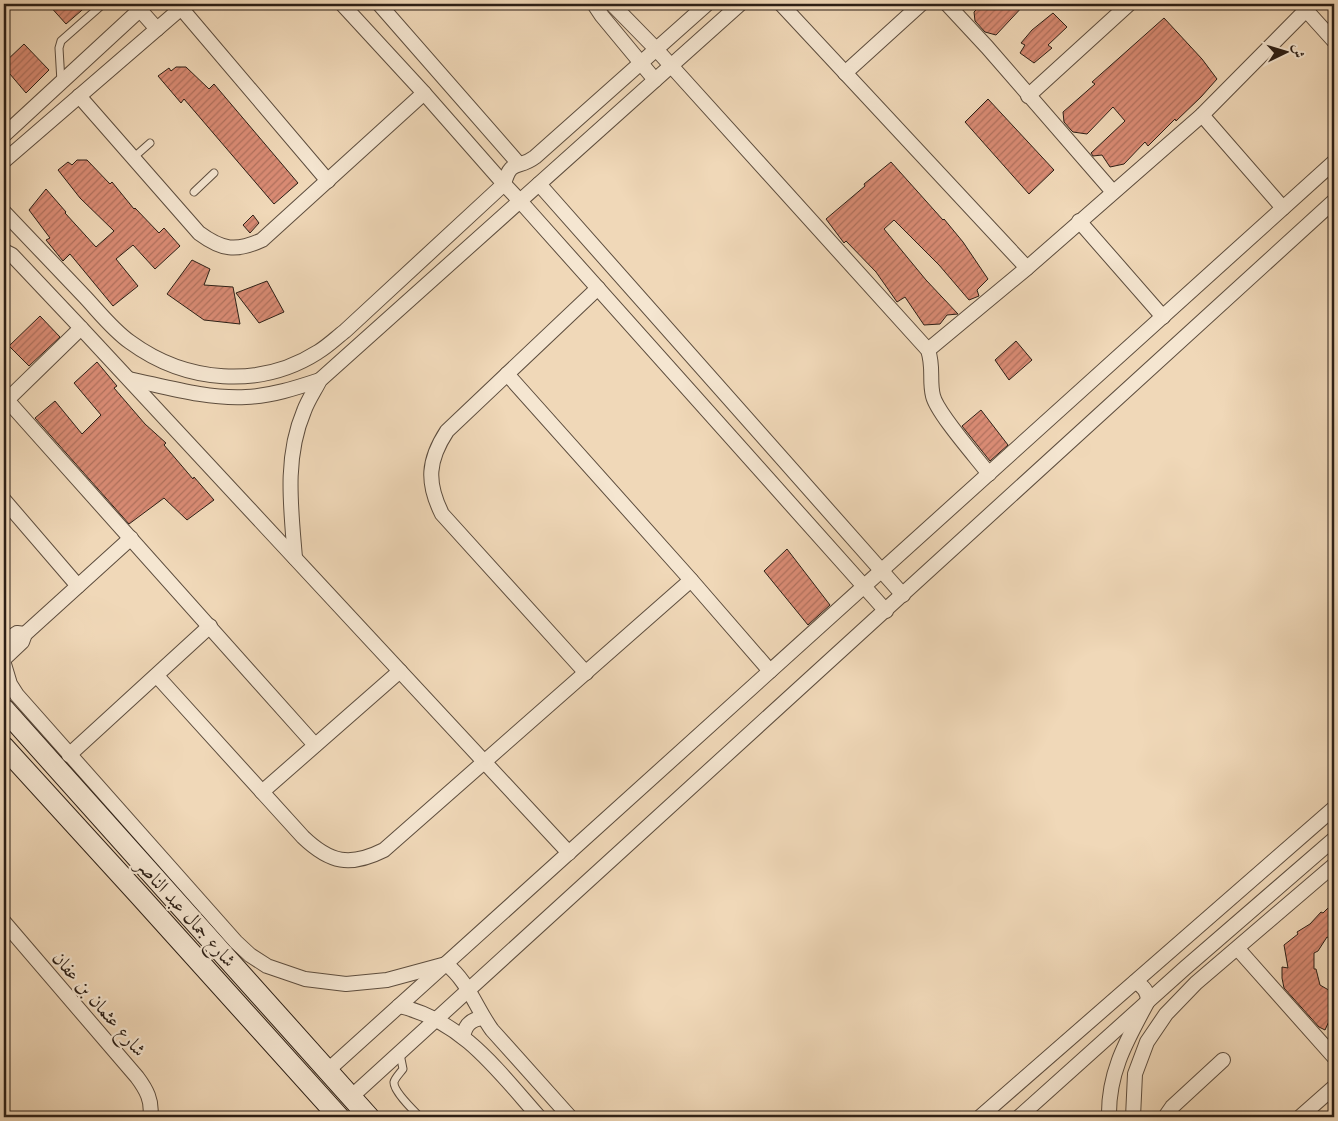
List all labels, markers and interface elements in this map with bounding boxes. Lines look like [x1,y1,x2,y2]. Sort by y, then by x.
north arrow [1260,28,1310,78]
text: ش [1288,43,1309,59]
street label: شارع جمال عبد الناصر [127,852,242,974]
street label: شارع عثمان بن عفان [44,946,152,1064]

